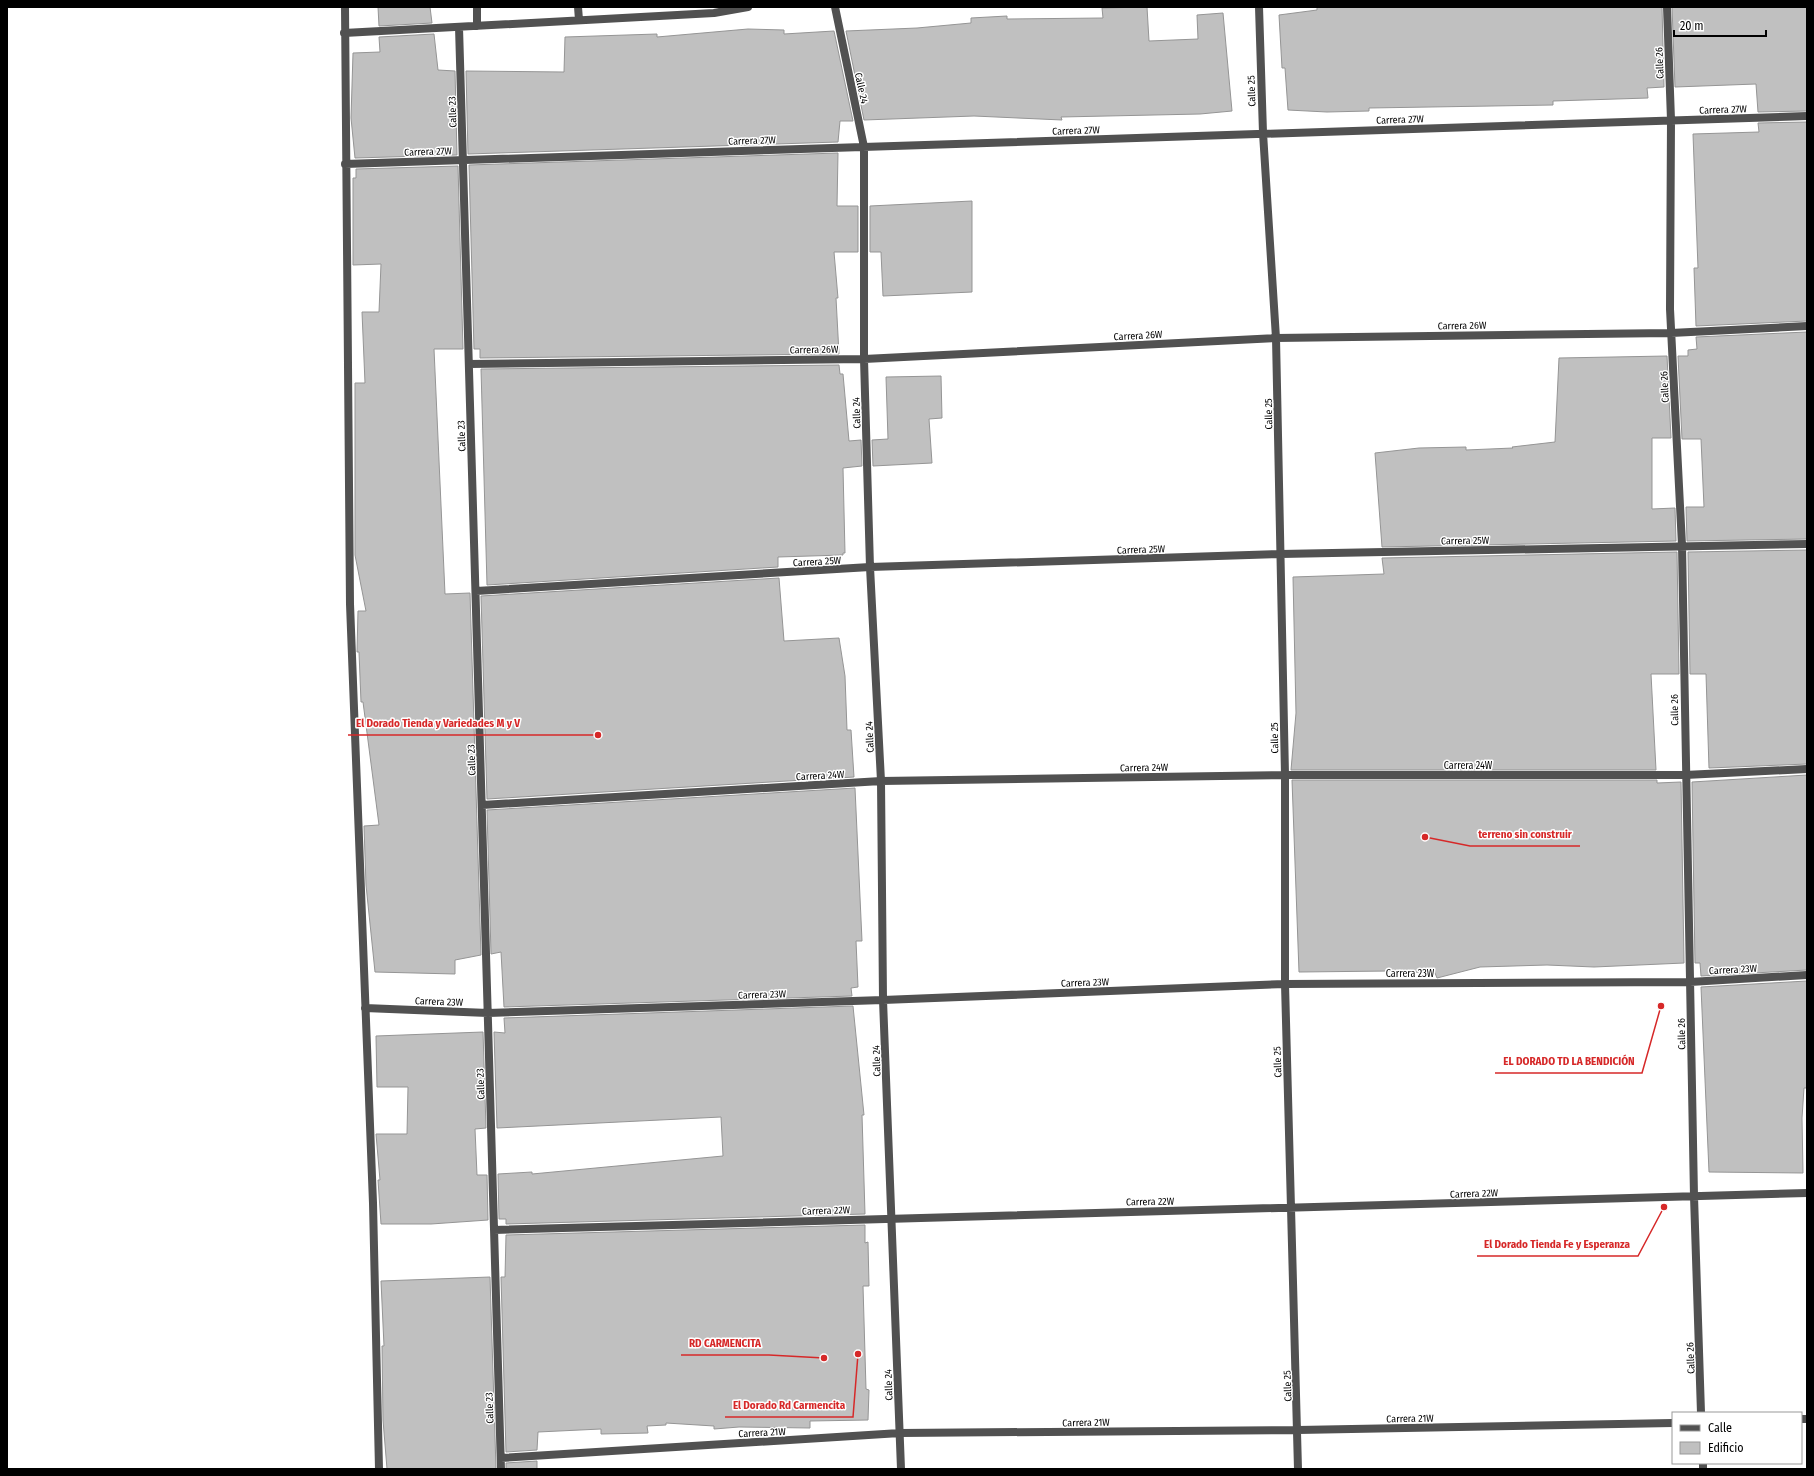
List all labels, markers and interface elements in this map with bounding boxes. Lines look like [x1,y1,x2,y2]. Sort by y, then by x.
scale bar [1674,12,1766,38]
text: 20 m [1680,19,1704,33]
street label: Calle 26 [1653,47,1667,79]
street label: Calle 24 [852,72,870,105]
street label: Calle 25 [1245,75,1259,107]
street label: Calle 23 [446,96,460,128]
street label: Carrera 27W [1699,103,1748,117]
street label: Carrera 27W [1376,113,1425,127]
street label: Carrera 27W [1052,124,1101,138]
street label: Carrera 27W [728,134,777,148]
street label: Carrera 27W [404,145,453,159]
street label: Carrera 26W [1438,320,1487,332]
street label: Carrera 26W [1113,329,1163,343]
street label: Carrera 26W [790,344,839,356]
street label: Calle 26 [1658,371,1672,403]
street label: Calle 24 [850,397,864,429]
street label: Calle 25 [1263,398,1275,430]
street label: Calle 23 [455,420,469,452]
street label: Carrera 25W [1441,535,1490,547]
street label: Carrera 25W [1117,543,1166,557]
street label: Carrera 25W [793,555,842,569]
street label: Calle 26 [1669,694,1681,726]
callout: El Dorado Tienda y Variedades M y V [348,712,528,735]
text: El Dorado Tienda y Variedades M y V [356,717,520,730]
street label: Calle 24 [863,721,877,753]
street label: Calle 25 [1269,722,1281,754]
street label: Calle 23 [465,744,479,776]
street label: Carrera 24W [1444,760,1493,772]
street label: Carrera 24W [1120,762,1169,774]
street label: Carrera 24W [796,769,845,783]
callout: terreno sin construir [1470,823,1580,846]
text: terreno sin construir [1478,828,1573,841]
street label: Carrera 23W [1709,963,1758,977]
street label: Carrera 23W [1386,968,1435,980]
street label: Carrera 23W [1061,976,1110,990]
street label: Carrera 23W [738,988,787,1002]
street label: Carrera 23W [415,995,464,1009]
street label: Calle 26 [1676,1018,1688,1050]
street label: Calle 24 [870,1045,884,1077]
street label: Calle 25 [1271,1046,1285,1078]
callout: EL DORADO TD LA BENDICIÓN [1495,1050,1642,1073]
text: EL DORADO TD LA BENDICIÓN [1503,1054,1635,1068]
street label: Calle 23 [474,1068,488,1100]
street label: Carrera 22W [1450,1187,1499,1201]
street label: Carrera 22W [1126,1196,1175,1208]
street label: Carrera 22W [802,1204,851,1218]
callout: El Dorado Tienda Fe y Esperanza [1477,1233,1638,1256]
text: El Dorado Tienda Fe y Esperanza [1484,1238,1630,1251]
callout: RD CARMENCITA [681,1332,769,1355]
text: RD CARMENCITA [689,1337,762,1350]
street label: Calle 26 [1684,1342,1698,1374]
street label: Calle 24 [882,1369,896,1401]
street label: Calle 25 [1281,1370,1295,1402]
street label: Calle 23 [483,1392,497,1424]
callout: El Dorado Rd Carmencita [725,1394,853,1417]
text: El Dorado Rd Carmencita [733,1399,846,1412]
legend [1672,1412,1802,1464]
street label: Carrera 21W [1386,1413,1434,1425]
street label: Carrera 21W [1062,1417,1110,1429]
text: Calle [1708,1421,1732,1435]
street label: Carrera 21W [738,1426,787,1440]
text: Edificio [1708,1441,1744,1455]

